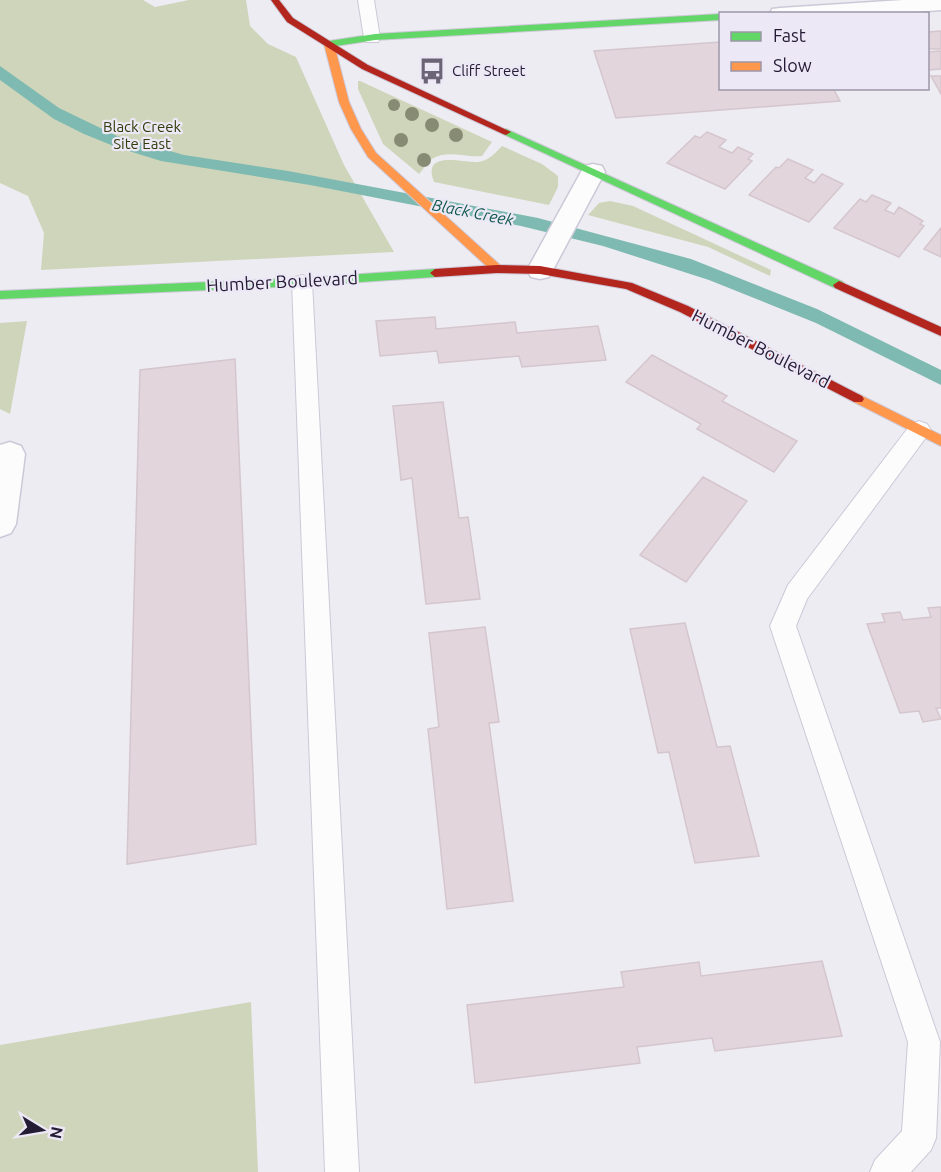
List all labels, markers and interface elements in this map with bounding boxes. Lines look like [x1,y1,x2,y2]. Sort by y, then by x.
legend [719,12,929,90]
text: Fast [773,25,806,45]
text: Slow [773,55,812,75]
bus stop icon: Cliff Street [417,56,447,86]
place label: Cliff Street [452,62,526,79]
park label: Black Creek Site East [103,118,182,152]
water label: Black Creek [431,195,516,229]
street label: Humber Boulevard [206,267,358,295]
street label: Humber Boulevard [689,305,834,392]
north arrow [12,1100,72,1160]
text: N [47,1125,67,1140]

